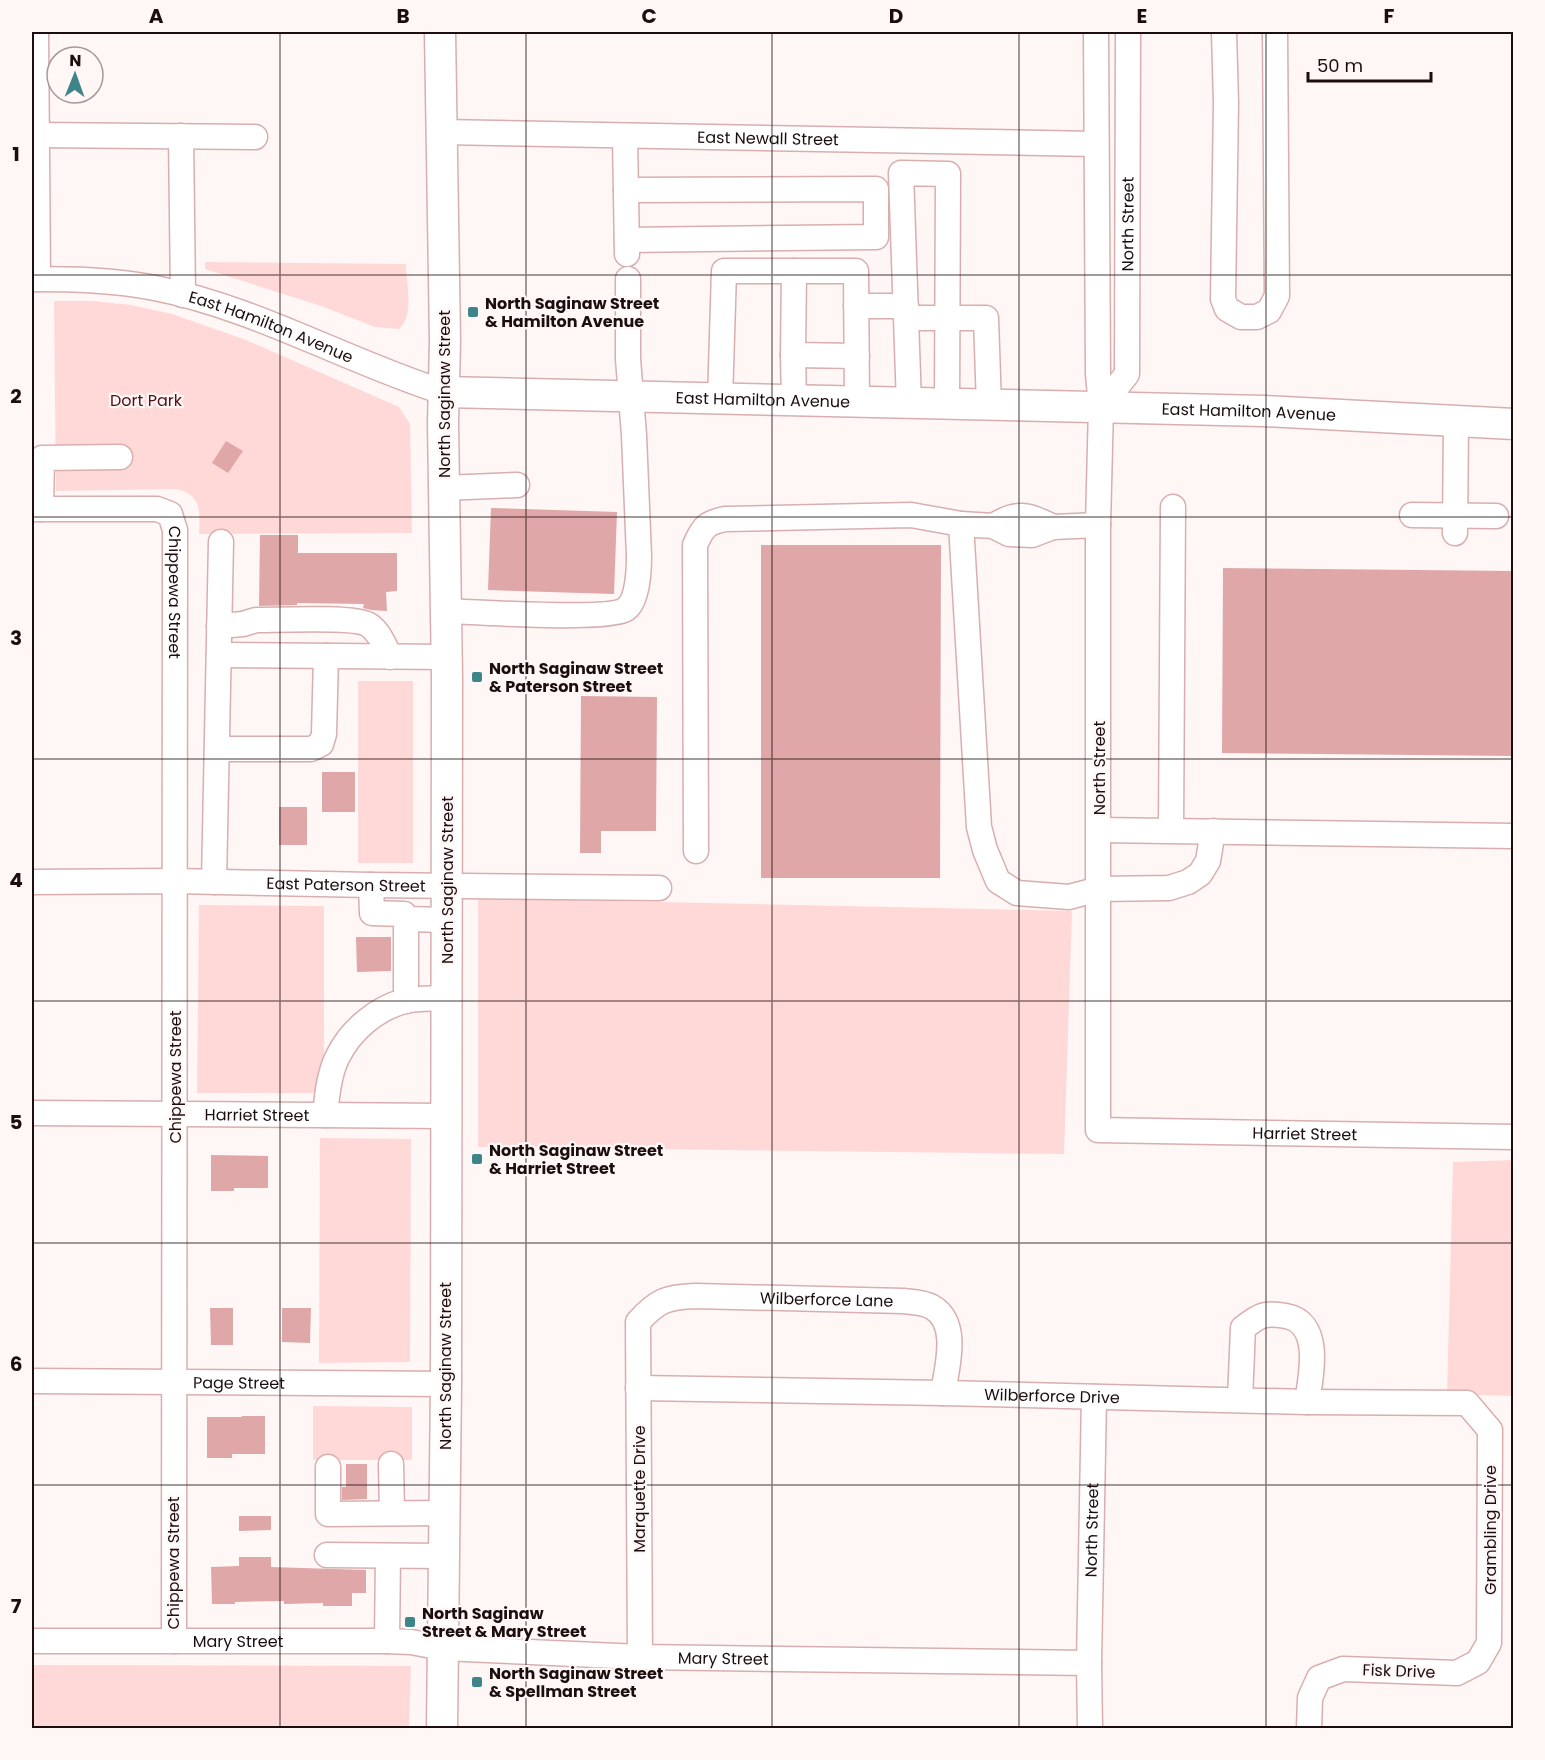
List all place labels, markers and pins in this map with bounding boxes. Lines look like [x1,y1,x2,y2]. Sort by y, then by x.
place label: North Saginaw Street & Hamilton Avenue [485,292,659,333]
marker: North Saginaw Street & Hamilton Avenue [466,305,480,319]
place label: North Saginaw Street & Paterson Street [489,657,663,698]
marker: North Saginaw Street & Paterson Street [470,670,484,684]
place label: North Saginaw Street & Harriet Street [489,1139,663,1180]
marker: North Saginaw Street & Harriet Street [470,1152,484,1166]
place label: North Saginaw Street & Mary Street [422,1602,586,1643]
marker: North Saginaw Street & Mary Street [403,1615,417,1629]
place label: North Saginaw Street & Spellman Street [489,1662,663,1703]
marker: North Saginaw Street & Spellman Street [470,1675,484,1689]

